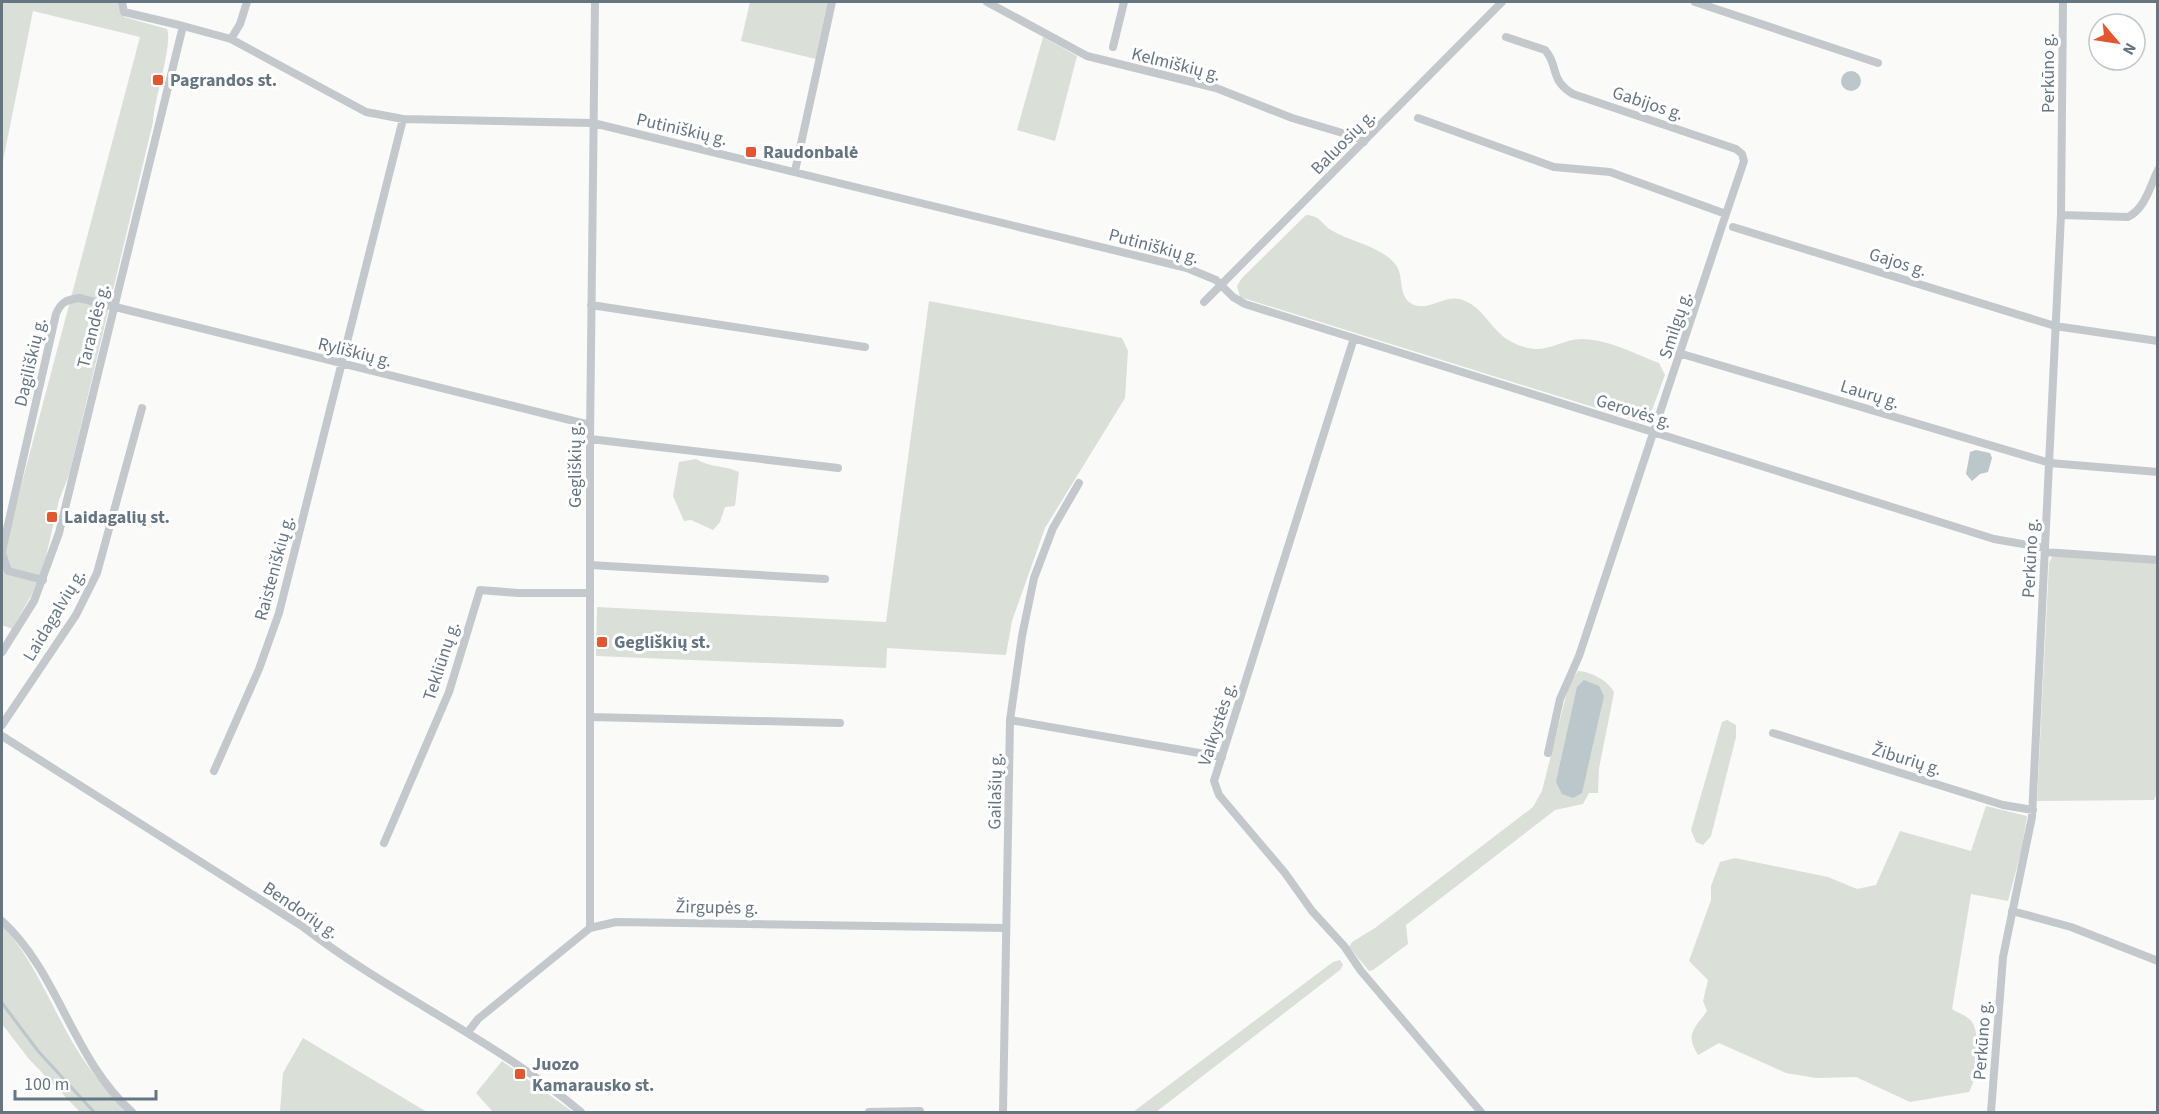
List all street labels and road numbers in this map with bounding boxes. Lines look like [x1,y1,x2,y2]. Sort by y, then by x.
street label: Perkūno g. [2036,33,2061,113]
street label: Kelmiškių g. [1129,41,1223,88]
street label: Gabijos g. [1609,80,1687,127]
street label: Baluosių g. [1305,104,1381,180]
street label: Putiniškių g. [634,107,730,152]
street label: Putiniškių g. [1106,222,1202,271]
street label: Gajos g. [1866,242,1930,283]
street label: Tarandės g. [71,281,116,371]
street label: Smilgų g. [1653,288,1698,362]
street label: Dagiliškių g. [8,315,53,409]
street label: Ryliškių g. [315,331,395,374]
street label: Laurų g. [1837,374,1903,415]
street label: Gerovės g. [1593,388,1675,435]
street label: Gegliškių g. [563,422,588,508]
street label: Raisteniškių g. [248,513,300,623]
street label: Perkūno g. [2016,517,2045,599]
street label: Laidagalvių g. [17,564,92,666]
street label: Tekliūnų g. [417,618,466,704]
street label: Vaikystės g. [1192,679,1243,769]
street label: Žiburių g. [1869,737,1945,782]
street label: Gailašių g. [982,752,1009,830]
street label: Bendorių g. [258,876,344,945]
street label: Žirgupės g. [675,894,759,921]
street label: Perkūno g. [1967,999,1998,1081]

